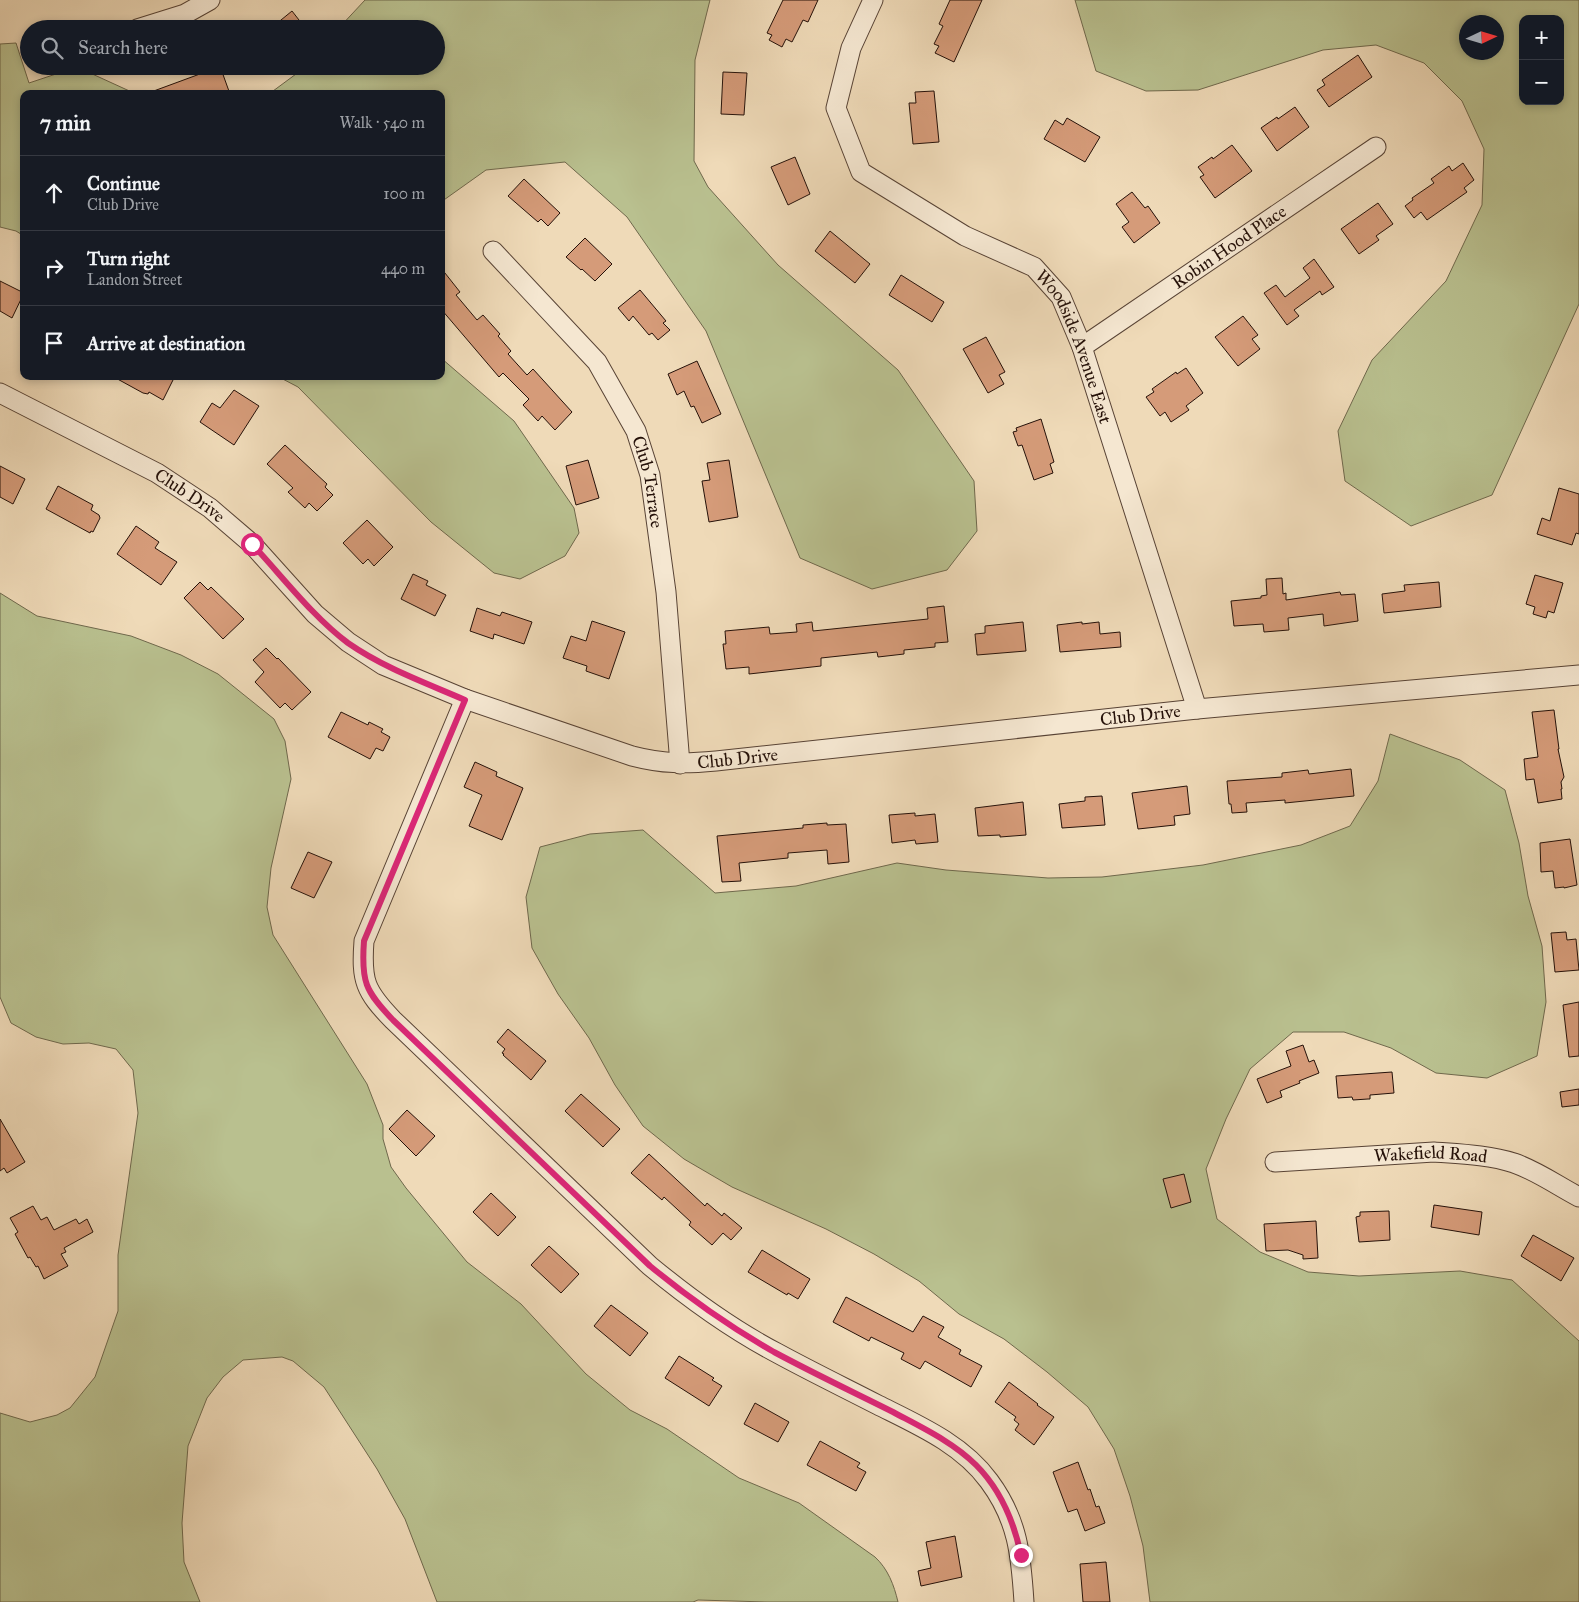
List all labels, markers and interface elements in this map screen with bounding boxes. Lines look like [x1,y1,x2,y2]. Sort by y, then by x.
north arrow [1459,15,1504,60]
map controls [1519,15,1564,105]
button: + [1519,15,1564,60]
search box [20,20,445,75]
icon: search [38,34,66,62]
text: Search here [78,36,168,59]
button: − [1519,60,1564,105]
text: 7 min [40,110,91,136]
text: Walk · 540 m [340,113,425,132]
text: Continue [87,172,160,195]
icon: ahead [40,179,68,207]
text: 100 m [383,184,425,203]
text: Club Drive [87,195,159,214]
street label: Robin Hood Place [1168,200,1291,294]
text: Turn right [87,247,170,270]
icon: right [40,254,68,282]
text: 440 m [381,259,425,278]
street label: Woodside Avenue East [1031,265,1117,427]
text: Landon Street [87,270,182,289]
icon: arrive [40,329,68,357]
text: Arrive at destination [87,332,245,355]
street label: Club Terrace [627,433,668,529]
street label: Club Drive [150,463,230,527]
route start [241,533,264,556]
street label: Club Drive [1099,700,1182,730]
street label: Club Drive [697,743,779,773]
street label: Wakefield Road [1373,1141,1489,1168]
route end [1010,1544,1033,1567]

